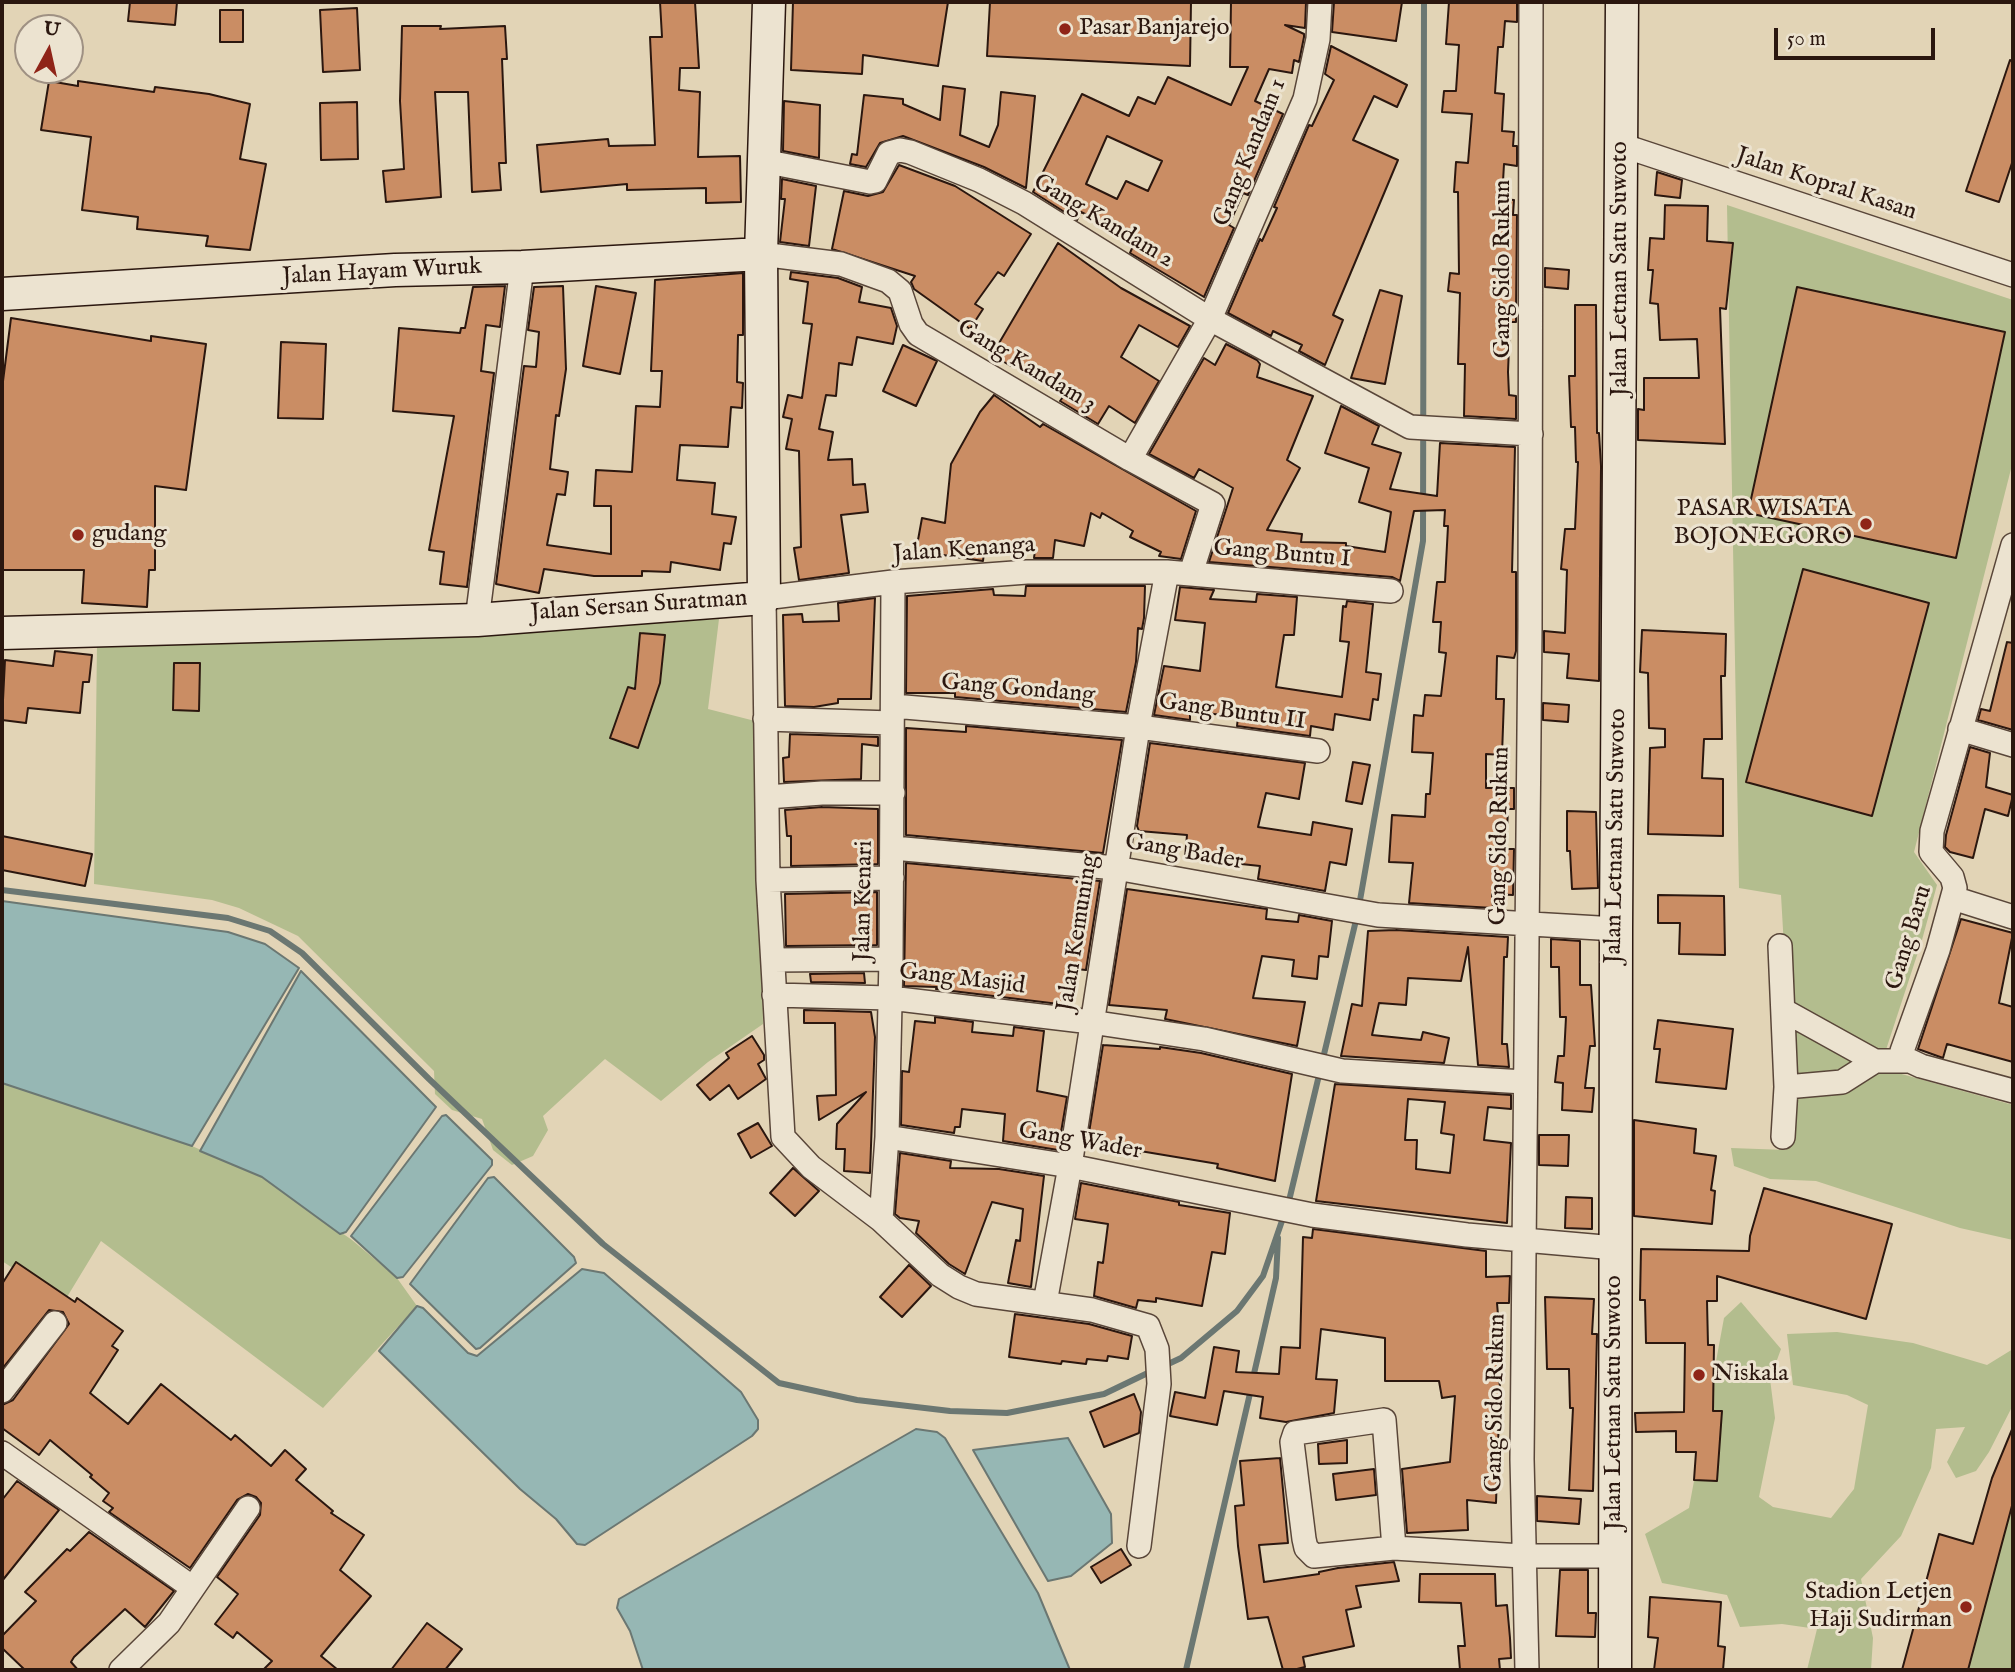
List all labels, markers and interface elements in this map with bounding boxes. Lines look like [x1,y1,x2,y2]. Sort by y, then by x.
north arrow [14,14,84,84]
scale bar [1777,14,1938,58]
place label: Pasar Banjarejo [1079,15,1229,43]
text: U [42,17,61,43]
marker: Pasar Banjarejo [1057,21,1073,37]
text: 50 m [1787,26,1826,53]
street label: Gang Kandam 1 [1208,75,1294,231]
street label: Jalan Letnan Satu Suwoto [1607,141,1635,397]
street label: Jalan Kopral Kasan [1732,142,1920,228]
street label: Gang Kandam 2 [1027,169,1179,275]
street label: Gang Sido Rukun [1490,180,1518,358]
street label: Jalan Hayam Wuruk [281,253,483,293]
street label: Gang Kandam 3 [951,314,1101,420]
place label: PASAR WISATA BOJONEGORO [1674,496,1852,552]
marker: PASAR WISATA BOJONEGORO [1858,516,1874,532]
place label: gudang [92,521,166,549]
marker: gudang [70,527,86,543]
street label: Jalan Kenanga [892,532,1036,570]
street label: Gang Buntu I [1212,535,1352,575]
street label: Jalan Sersan Suratman [530,585,748,629]
street label: Gang Gondang [940,669,1096,711]
street label: Gang Buntu II [1157,688,1307,738]
street label: Jalan Letnan Satu Suwoto [1600,708,1634,964]
street label: Gang Sido Rukun [1485,746,1517,926]
street label: Gang Bader [1123,828,1245,878]
street label: Jalan Kenari [850,840,880,962]
street label: Jalan Kemuning [1052,852,1106,1014]
street label: Gang Baru [1880,882,1940,994]
street label: Gang Masjid [897,958,1027,1002]
street label: Gang Wader [1016,1117,1144,1167]
street label: Jalan Letnan Satu Suwoto [1601,1275,1629,1531]
street label: Gang Sido Rukun [1481,1313,1513,1493]
place label: Niskala [1713,1361,1789,1389]
marker: Niskala [1691,1367,1707,1383]
place label: Stadion Letjen Haji Sudirman [1805,1579,1952,1635]
marker: Stadion Letjen Haji Sudirman [1958,1599,1974,1615]

